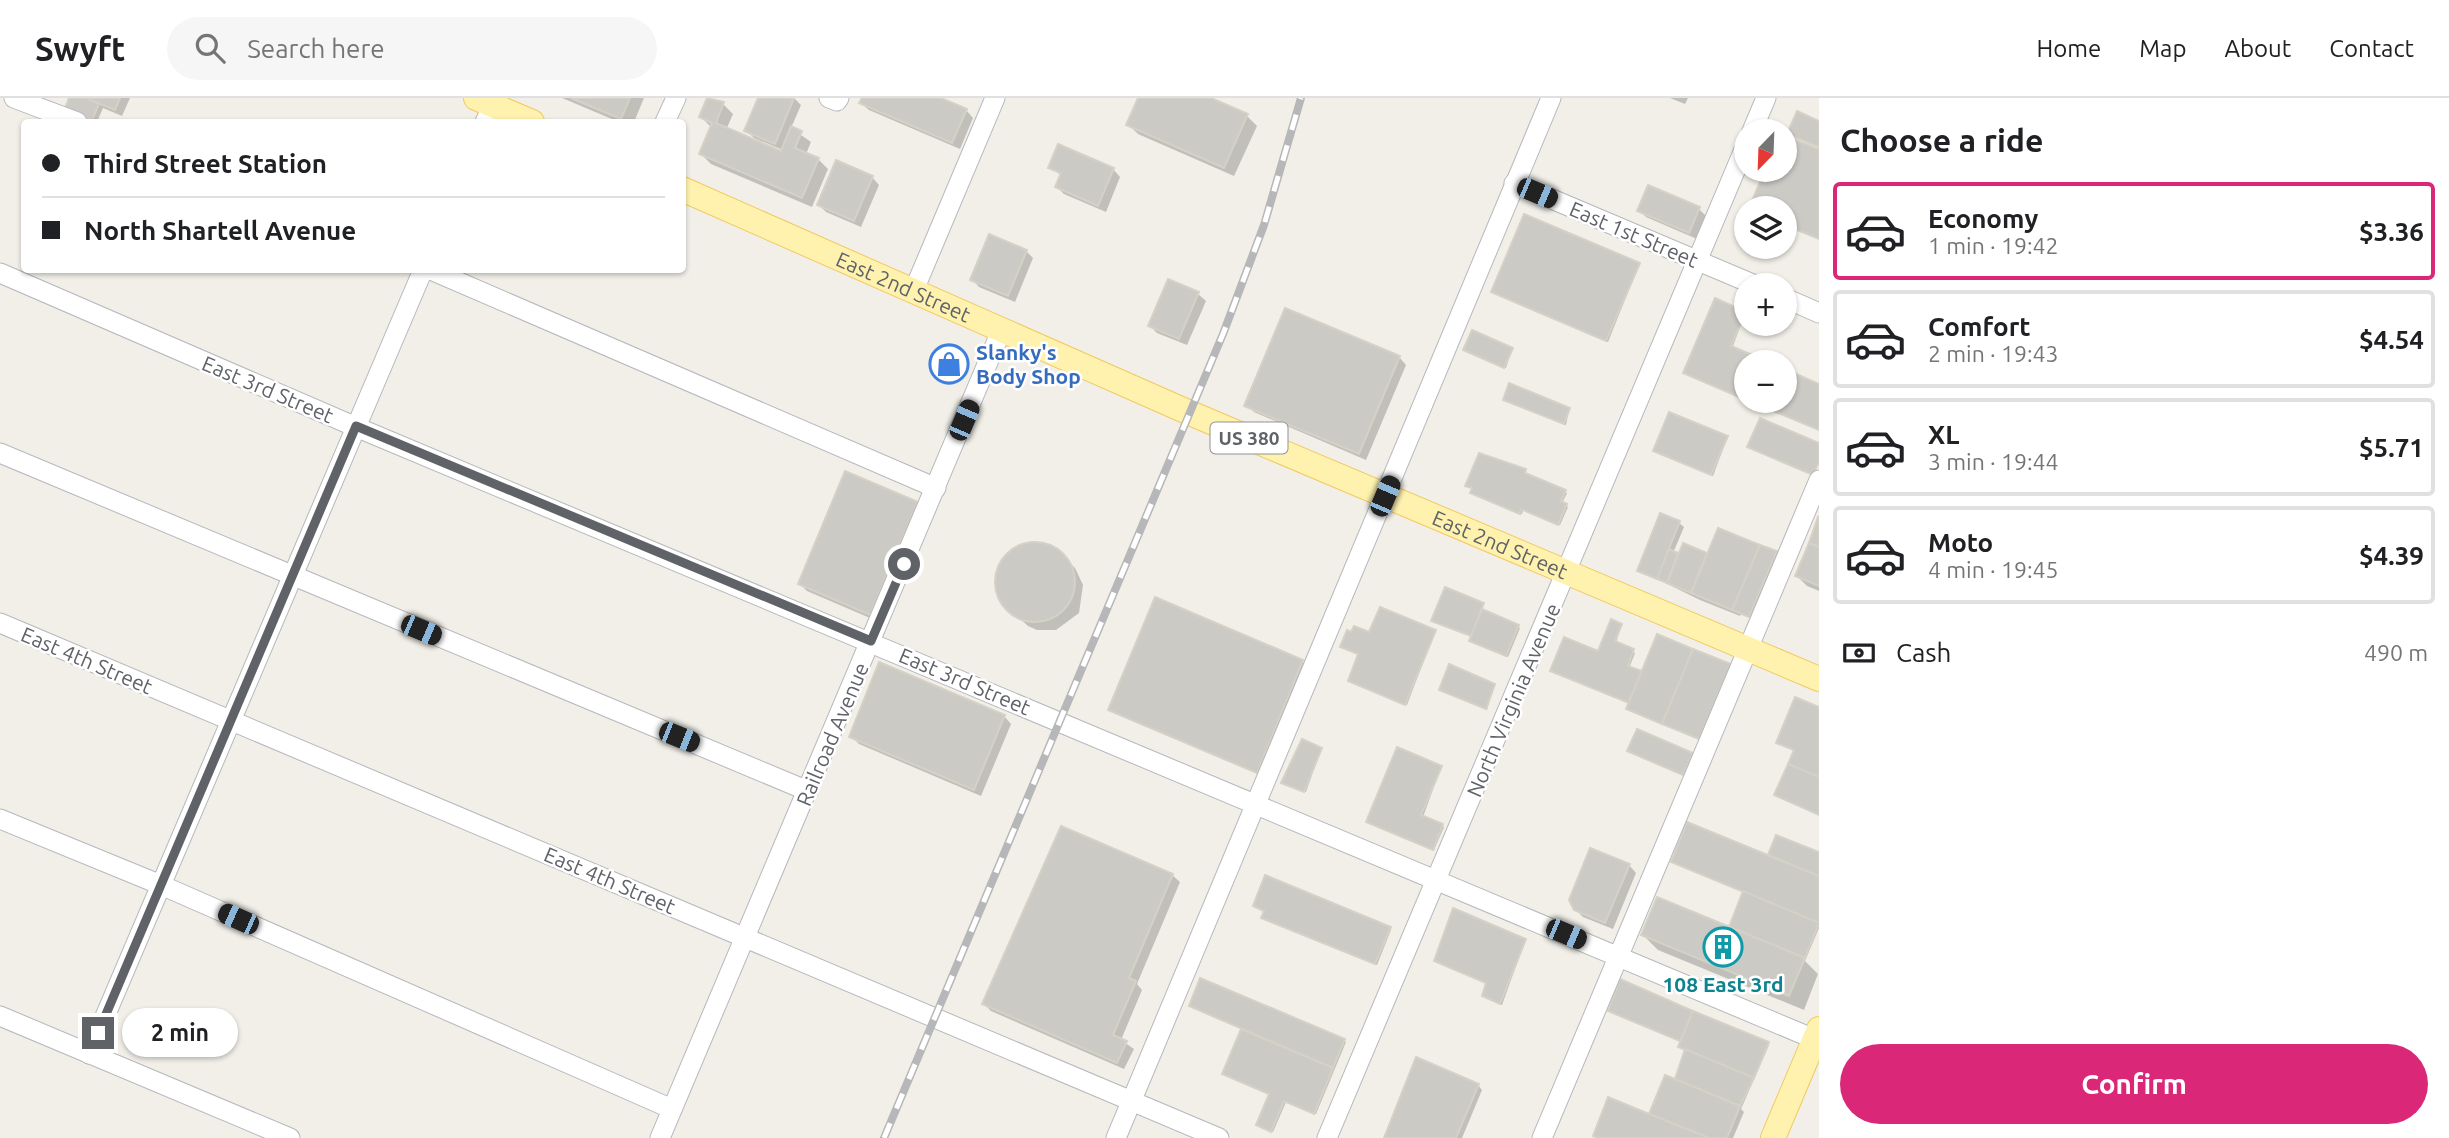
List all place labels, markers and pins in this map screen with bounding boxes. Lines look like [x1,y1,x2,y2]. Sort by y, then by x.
place label: Slanky's Body Shop [976,340,1081,388]
shop icon: Slanky's Body Shop [928,343,970,385]
building icon: 108 East 3rd [1702,926,1744,968]
place label: 108 East 3rd [1662,972,1784,996]

